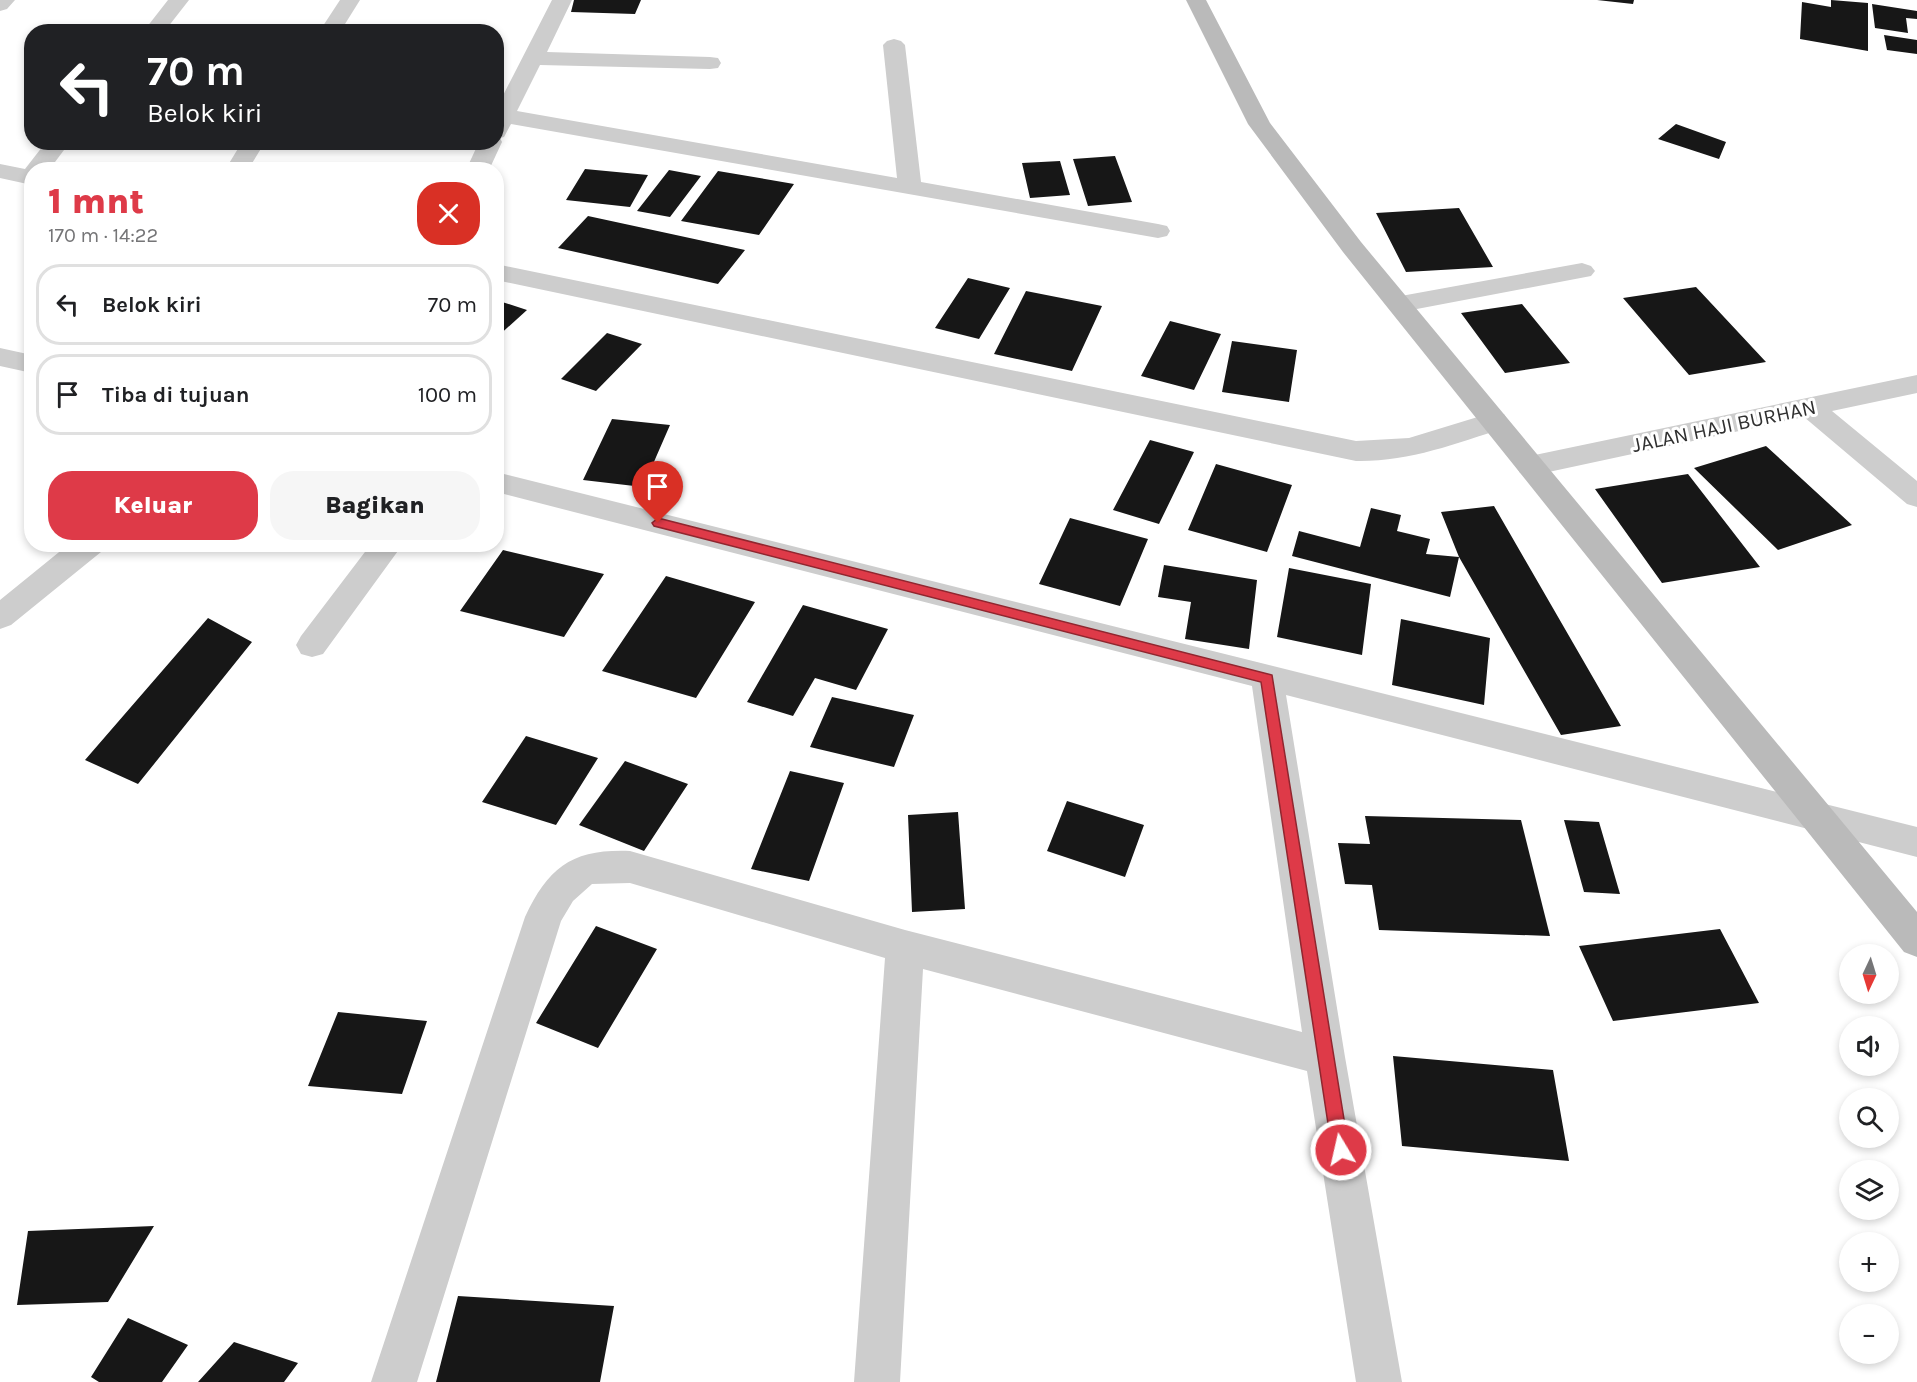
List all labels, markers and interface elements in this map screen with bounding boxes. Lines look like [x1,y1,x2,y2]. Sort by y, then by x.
text: 70 m [147,46,245,96]
icon: left [48,48,126,126]
text: Belok kiri [147,97,263,129]
text: 1 mnt [48,180,144,222]
button: close [417,182,480,245]
text: 170 m · 14:22 [48,224,158,247]
icon: left [51,288,84,321]
text: Belok kiri [102,292,202,318]
text: 70 m [428,292,477,318]
icon: arrive [51,378,84,411]
text: Tiba di tujuan [102,382,249,408]
text: 100 m [418,382,477,408]
street label: JALAN HAJI BURHAN [1630,395,1818,457]
pin [632,461,683,523]
icon: arrive [641,470,674,503]
button: Keluar [48,471,258,540]
button: Bagikan [270,471,480,540]
north arrow [1839,944,1899,1004]
map controls [1839,944,1899,1364]
button: sound [1839,1016,1899,1076]
button: search [1839,1088,1899,1148]
position arrow [1309,1118,1373,1182]
button: layers [1839,1160,1899,1220]
button: + [1839,1232,1899,1292]
button: − [1839,1304,1899,1364]

